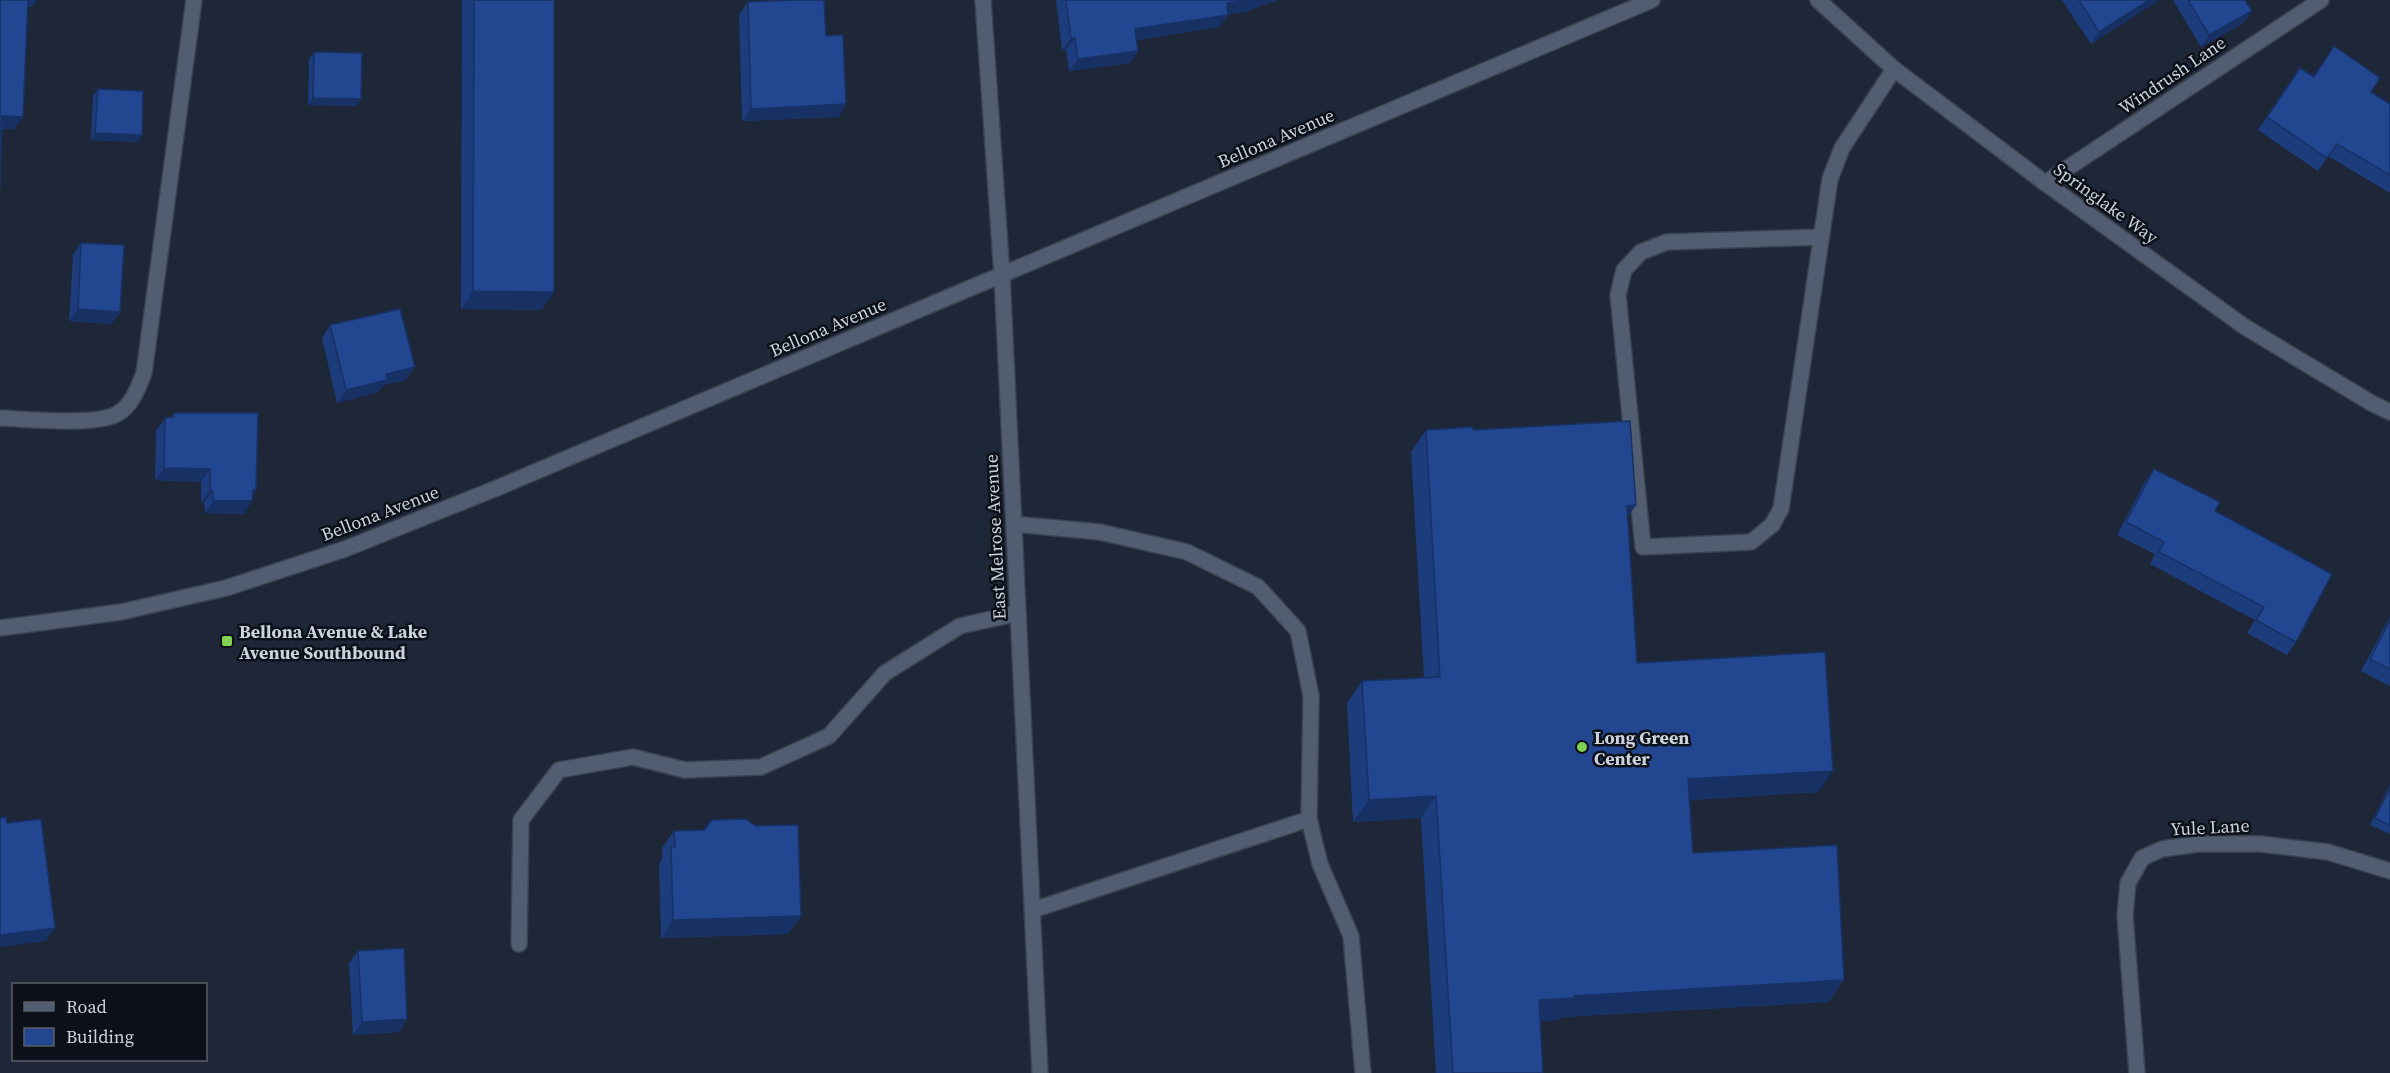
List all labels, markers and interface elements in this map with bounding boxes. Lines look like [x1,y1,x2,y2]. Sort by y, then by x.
street label: Windrush Lane [2114,30,2230,120]
street label: Bellona Avenue [1214,102,1338,174]
street label: Springlake Way [2049,157,2164,250]
street label: Bellona Avenue [766,291,890,363]
street label: East Melrose Avenue [978,454,1012,620]
street label: Bellona Avenue [317,479,443,547]
place label: Bellona Avenue & Lake Avenue Southbound [239,619,427,665]
marker: Bellona Avenue & Lake Avenue Southbound [220,634,234,648]
place label: Long Green Center [1594,725,1689,771]
marker: Long Green Center [1575,740,1589,754]
street label: Yule Lane [2170,812,2250,842]
legend [12,983,207,1061]
text: Road [66,994,107,1019]
text: Building [66,1024,134,1049]

